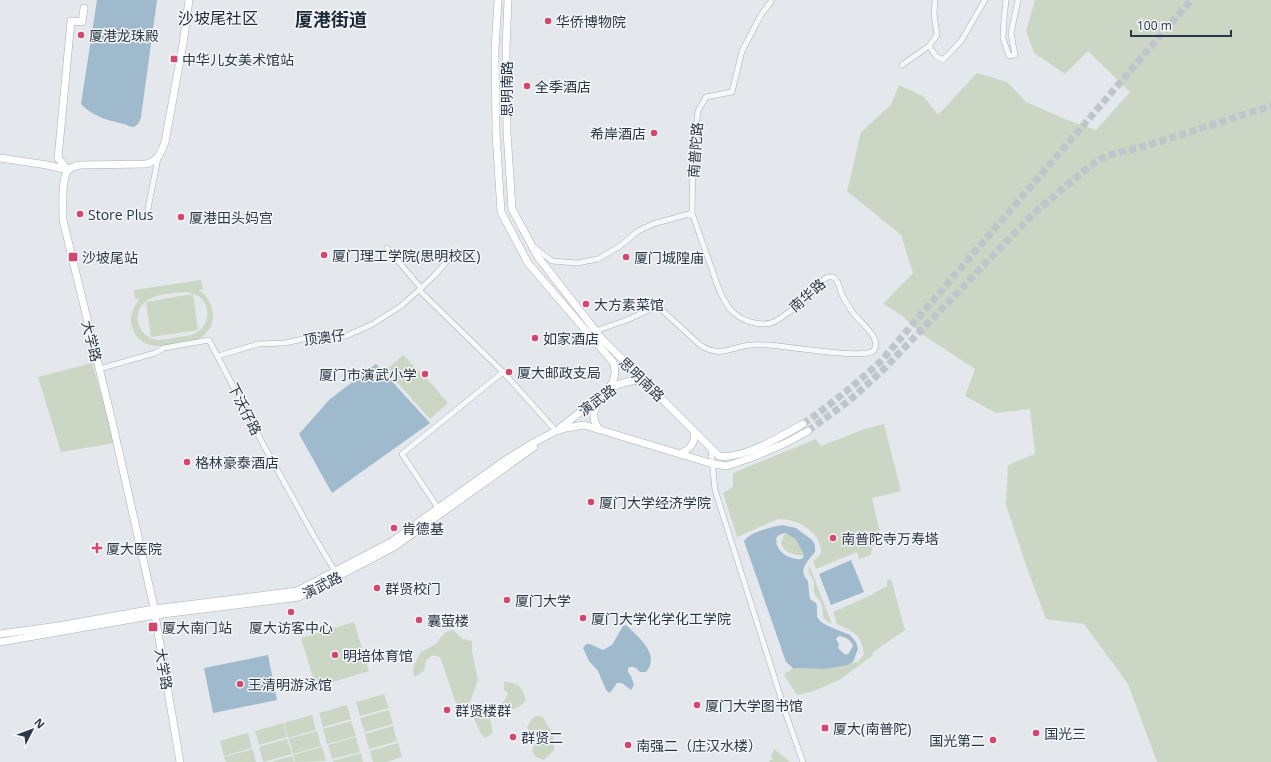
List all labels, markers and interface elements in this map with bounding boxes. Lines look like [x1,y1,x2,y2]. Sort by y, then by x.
district label: 沙坡尾社区 [178,7,258,29]
district label: 厦港街道 [295,7,367,31]
place label: 华侨博物院 [556,12,626,31]
scale bar [1131,12,1231,38]
marker: 华侨博物院 [543,16,553,26]
text: 100 m [1137,17,1172,34]
place label: 厦港龙珠殿 [89,26,159,45]
marker: 厦港龙珠殿 [76,30,86,40]
place label: 中华儿女美术馆站 [182,50,294,69]
marker: 中华儿女美术馆站 [169,54,179,64]
street label: 思明南路 [497,61,516,117]
place label: 全季酒店 [535,77,591,96]
marker: 全季酒店 [522,81,532,91]
street label: 南普陀路 [684,121,706,179]
place label: 希岸酒店 [590,124,646,143]
marker: 希岸酒店 [649,128,659,138]
place label: Store Plus [88,205,154,224]
place label: 厦港田头妈宫 [189,208,273,227]
marker: Store Plus [75,209,85,219]
marker: 厦港田头妈宫 [176,212,186,222]
place label: 厦门理工学院(思明校区) [332,246,480,265]
place label: 沙坡尾站 [82,248,138,267]
place label: 厦门城隍庙 [634,248,704,267]
marker: 厦门理工学院(思明校区) [319,250,329,260]
marker: 沙坡尾站 [67,251,79,263]
marker: 厦门城隍庙 [621,252,631,262]
street label: 南华路 [785,274,829,316]
place label: 大方素菜馆 [594,295,664,314]
marker: 大方素菜馆 [581,299,591,309]
street label: 大学路 [78,318,106,364]
street label: 顶澳仔 [302,325,346,349]
place label: 如家酒店 [543,329,599,348]
marker: 如家酒店 [530,333,540,343]
street label: 思明南路 [615,353,669,405]
place label: 厦大邮政支局 [517,363,601,382]
place label: 厦门市演武小学 [319,365,417,384]
marker: 厦大邮政支局 [504,367,514,377]
marker: 厦门市演武小学 [420,369,430,379]
street label: 下沃仔路 [224,380,266,438]
street label: 演武路 [574,380,620,420]
place label: 格林豪泰酒店 [195,453,279,472]
marker: 格林豪泰酒店 [182,457,192,467]
place label: 厦门大学经济学院 [599,493,711,512]
marker: 厦门大学经济学院 [586,497,596,507]
place label: 肯德基 [402,519,444,538]
marker: 肯德基 [389,523,399,533]
place label: 南普陀寺万寿塔 [841,529,939,548]
marker: 南普陀寺万寿塔 [828,533,838,543]
place label: 厦大医院 [106,539,162,558]
marker: 厦大医院 [91,542,103,554]
street label: 演武路 [299,567,345,603]
place label: 群贤校门 [385,579,441,598]
marker: 群贤校门 [372,583,382,593]
place label: 厦门大学 [515,591,571,610]
marker: 厦门大学 [502,595,512,605]
marker: 厦大访客中心 [286,607,296,617]
place label: 厦门大学化学化工学院 [591,609,731,628]
place label: 囊萤楼 [427,611,469,630]
marker: 厦门大学化学化工学院 [578,613,588,623]
marker: 囊萤楼 [414,615,424,625]
place label: 厦大南门站 [162,618,232,637]
place label: 厦大访客中心 [249,618,333,637]
marker: 厦大南门站 [147,621,159,633]
place label: 明培体育馆 [343,646,413,665]
street label: 大学路 [151,647,177,691]
marker: 明培体育馆 [330,650,340,660]
place label: 王清明游泳馆 [248,675,332,694]
marker: 王清明游泳馆 [235,679,245,689]
place label: 厦门大学图书馆 [705,696,803,715]
marker: 厦门大学图书馆 [692,700,702,710]
place label: 群贤楼群 [455,701,511,720]
marker: 群贤楼群 [442,705,452,715]
north arrow [12,710,52,750]
text: N [31,715,48,731]
place label: 厦大(南普陀) [833,719,911,738]
marker: 厦大(南普陀) [820,723,830,733]
place label: 国光三 [1044,724,1086,743]
place label: 群贤二 [521,728,563,747]
marker: 国光三 [1031,728,1041,738]
place label: 国光第二 [929,731,985,750]
marker: 群贤二 [508,732,518,742]
marker: 国光第二 [988,735,998,745]
place label: 南强二（庄汉水楼） [636,736,762,755]
marker: 南强二（庄汉水楼） [623,740,633,750]

